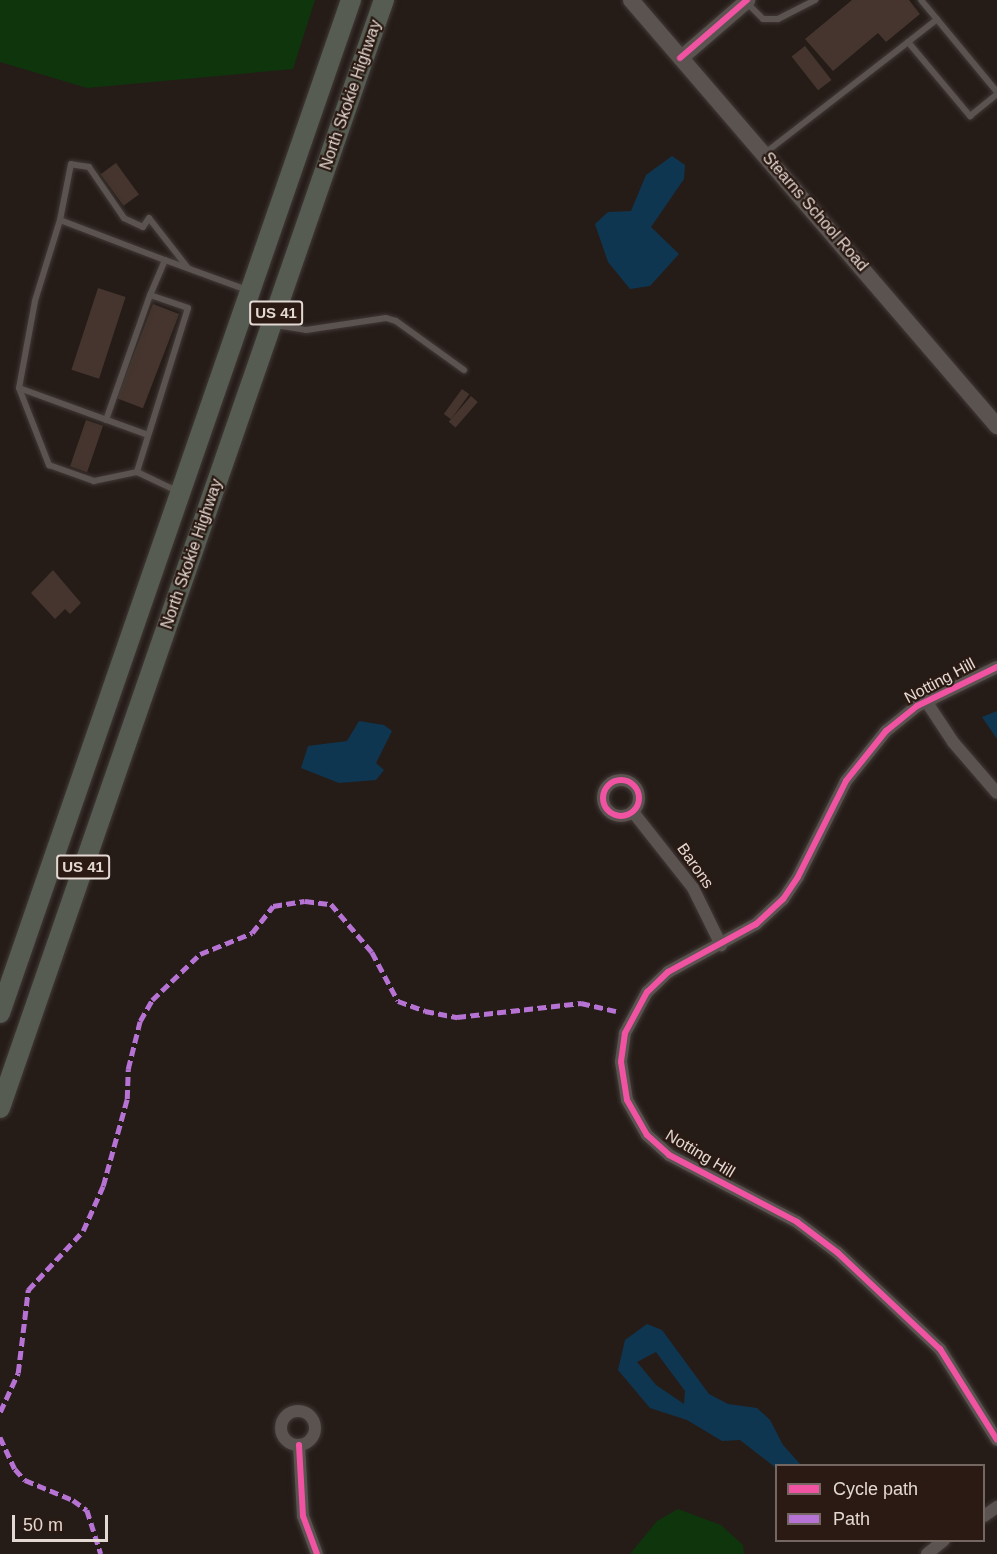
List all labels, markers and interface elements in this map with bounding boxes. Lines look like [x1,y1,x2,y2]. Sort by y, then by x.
street label: North Skokie Highway [316,17,386,173]
street label: Stearns School Road [758,149,872,275]
road number: US 41 [249,301,303,325]
street label: North Skokie Highway [157,476,227,632]
street label: Notting Hill [901,654,979,708]
street label: Barons [673,840,717,892]
road number: US 41 [56,855,110,879]
street label: Notting Hill [662,1126,738,1182]
legend [775,1464,985,1542]
text: Cycle path [833,1479,918,1499]
scale bar [15,1503,111,1541]
text: Path [833,1509,870,1529]
text: 50 m [23,1515,63,1535]

